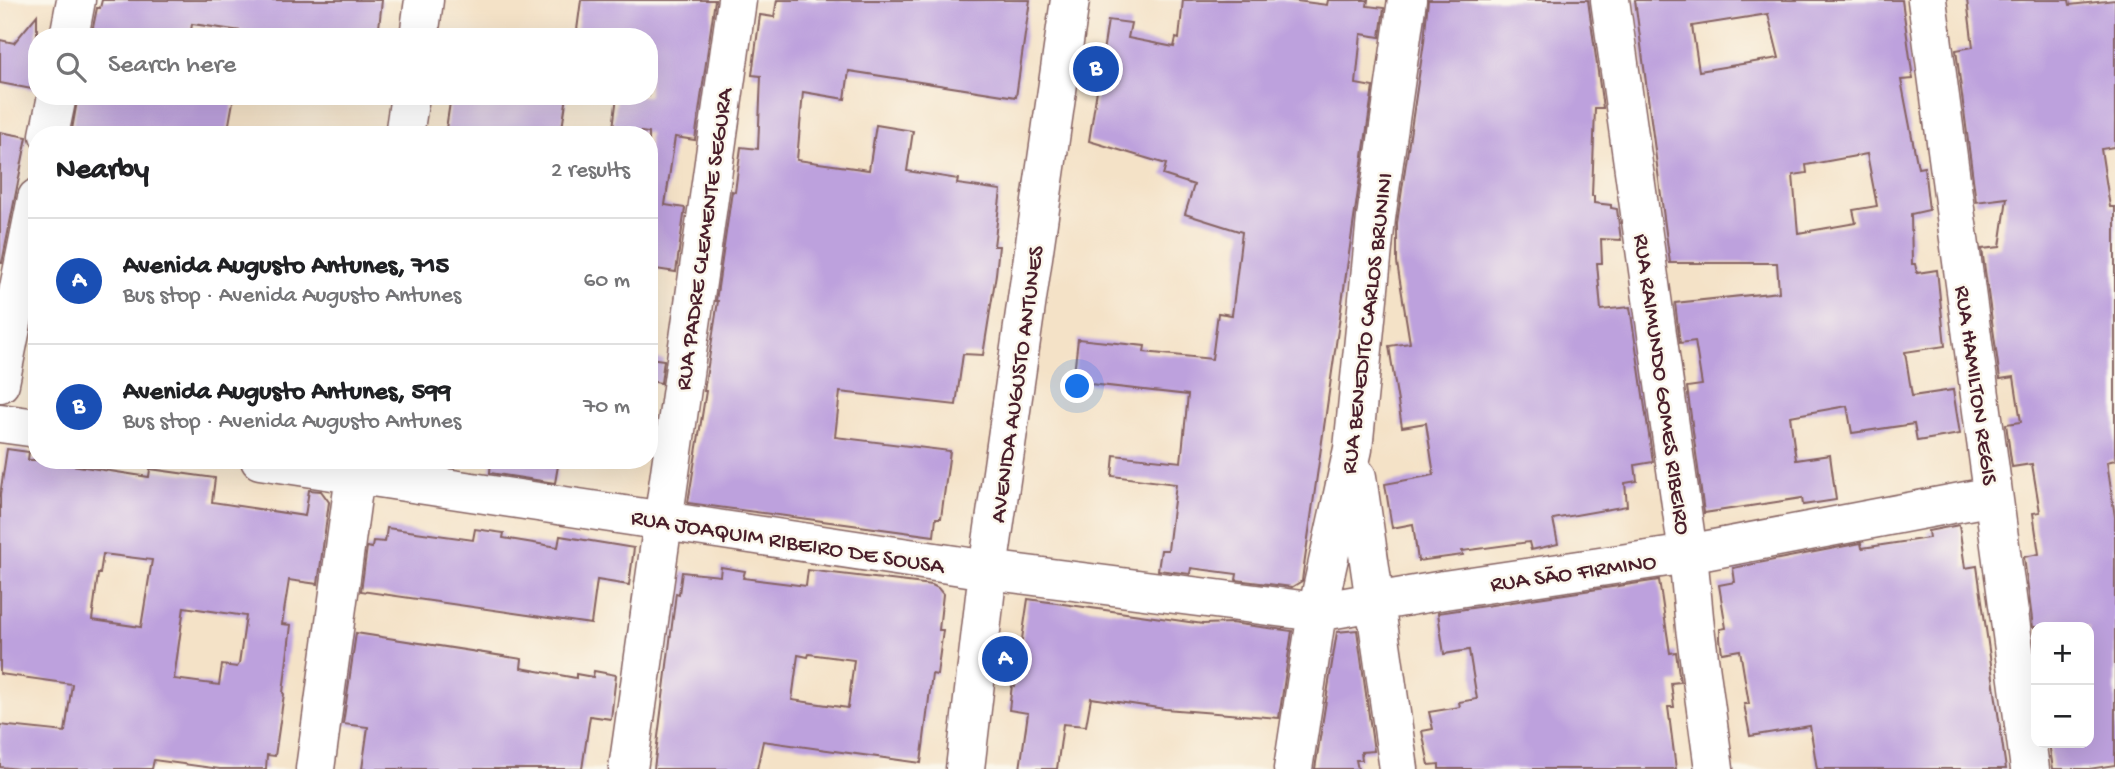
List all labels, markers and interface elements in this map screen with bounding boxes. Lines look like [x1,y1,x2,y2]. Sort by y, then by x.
search box [28,28,658,105]
pin: B [1073,43,1119,95]
icon: search [52,48,90,86]
text: Search here [108,51,236,82]
street label: RUA PADRE CLEMENTE SEGURA [671,85,740,392]
text: Nearby [56,154,149,189]
text: 2 results [551,158,630,185]
street label: RUA BENEDITO CARLOS BRUNINI [1337,171,1400,475]
street label: RUA RAIMUNDO GOMES RIBEIRO [1626,232,1695,537]
street label: AVENIDA AUGUSTO ANTUNES [986,244,1051,525]
text: Avenida Augusto Antunes, 715 [123,252,449,283]
text: A [72,268,86,295]
text: 60 m [584,268,630,295]
text: Bus stop · Avenida Augusto Antunes [123,283,461,310]
street label: RUA HAMILTON REGIS [1947,284,2002,487]
your location [1060,369,1094,403]
text: Avenida Augusto Antunes, 599 [123,378,451,409]
text: B [73,394,85,421]
text: 70 m [583,394,630,421]
text: Bus stop · Avenida Augusto Antunes [123,409,461,436]
street label: RUA JOAQUIM RIBEIRO DE SOUSA [629,505,947,582]
street label: RUA SÃO FIRMINO [1489,549,1658,599]
map controls [2031,622,2094,748]
button: + [2031,622,2094,685]
pin: A [982,633,1028,685]
button: − [2031,685,2094,748]

